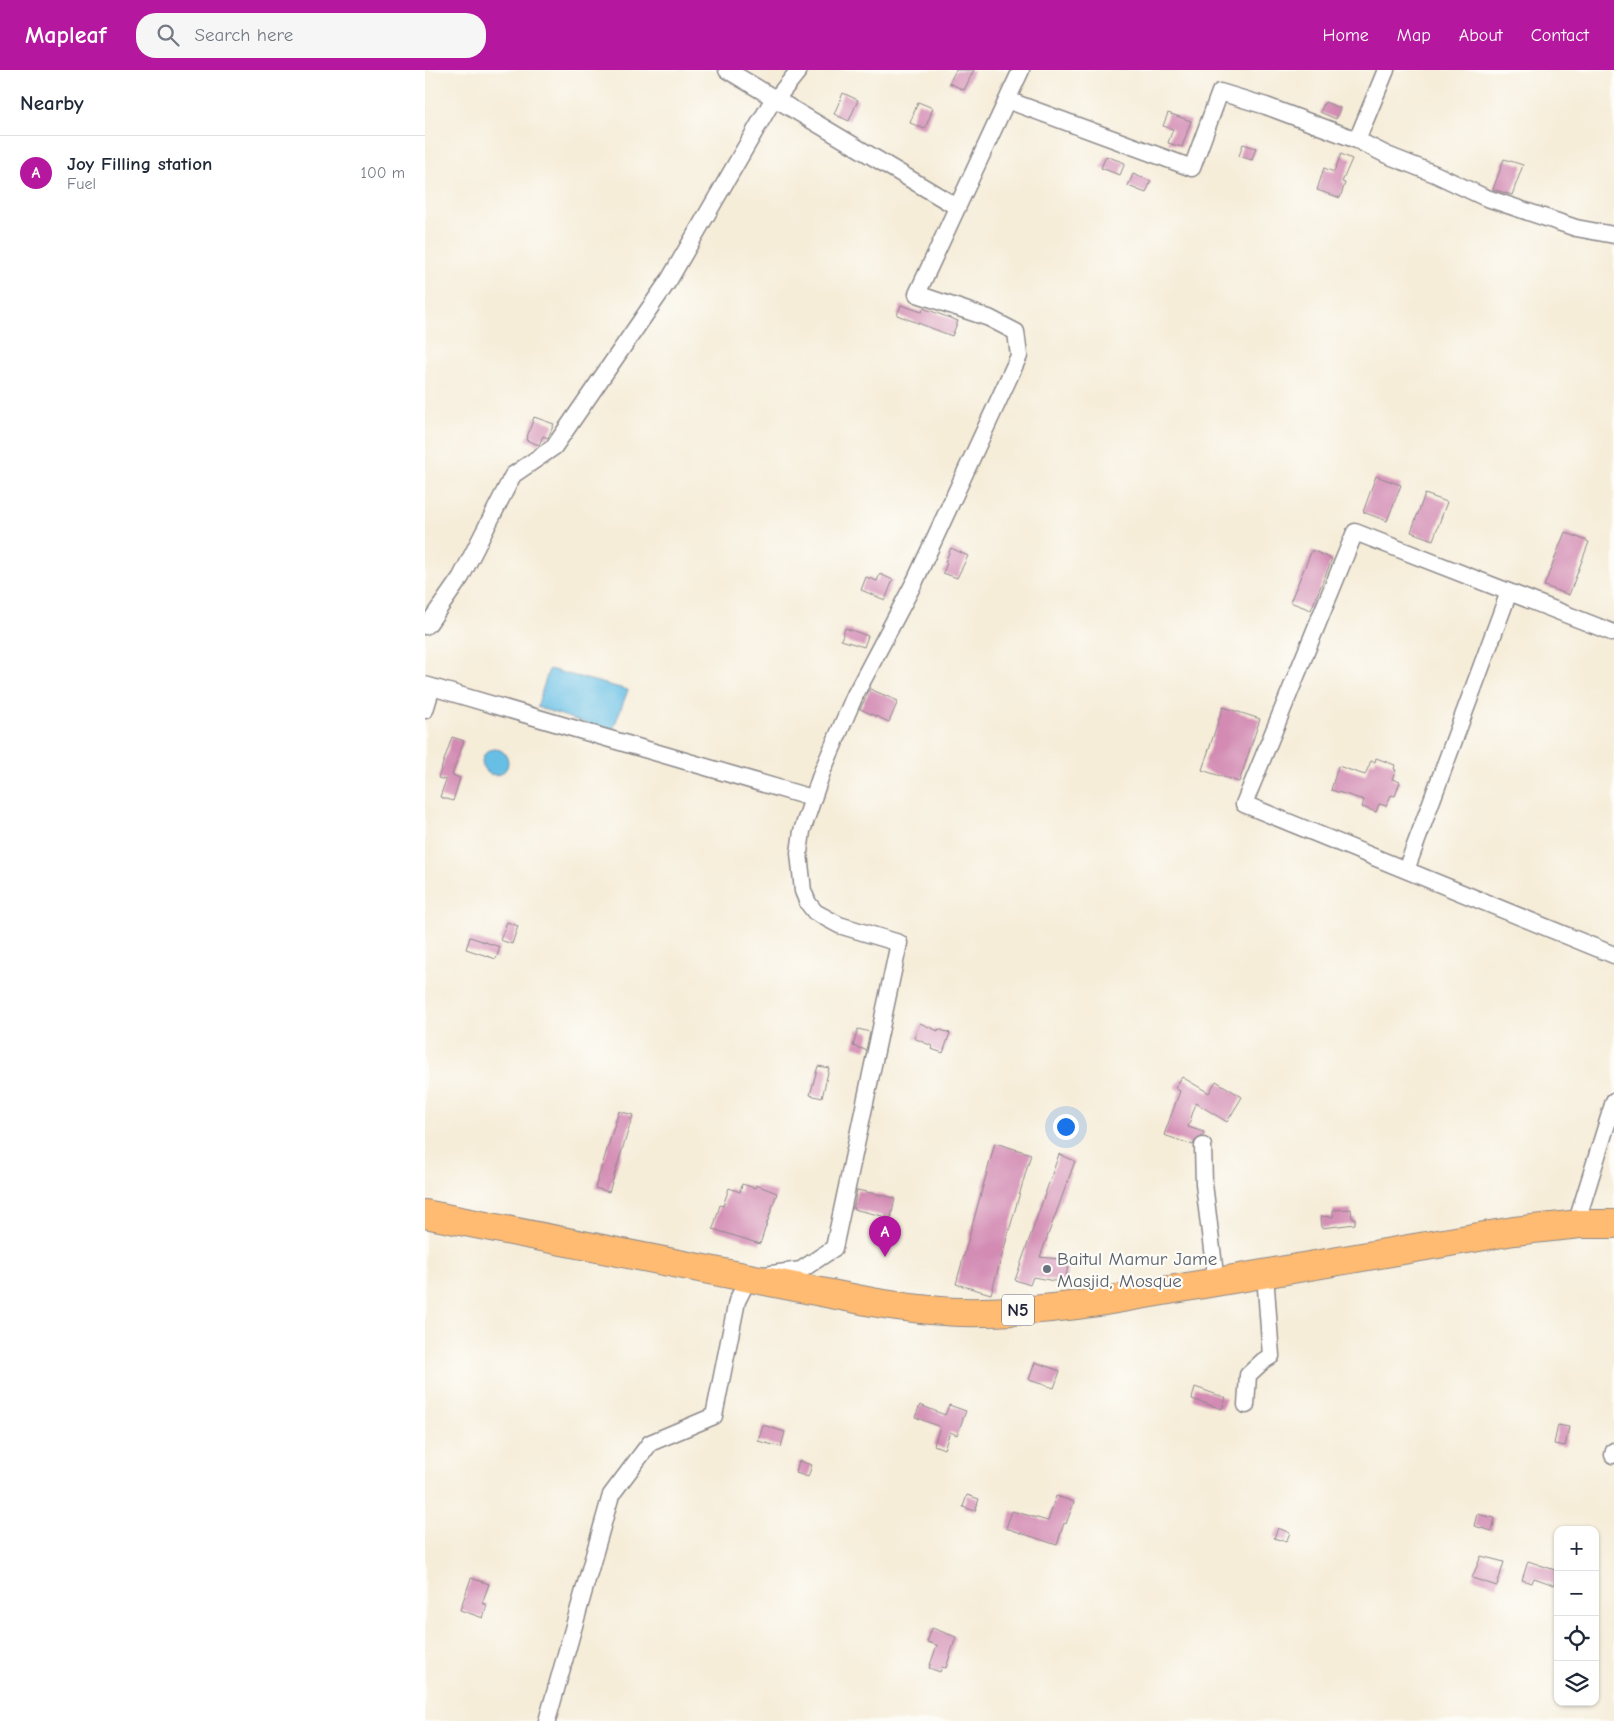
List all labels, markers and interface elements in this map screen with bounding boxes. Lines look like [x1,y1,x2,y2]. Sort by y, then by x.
search box [136,13,486,58]
text: Mapleaf [25,21,106,49]
icon: search [154,21,182,49]
text: Search here [194,24,293,46]
text: Home [1322,25,1369,46]
text: Map [1397,25,1431,46]
text: About [1459,25,1503,46]
text: Contact [1531,25,1589,46]
text: Nearby [20,91,84,115]
text: Joy Filling station [67,153,212,175]
text: A [32,164,40,182]
text: 100 m [361,164,405,182]
text: Fuel [67,175,96,193]
your location [1053,1114,1079,1140]
pin: A [869,1216,901,1257]
place label: Baitul Mamur Jame Masjid, Mosque [1057,1248,1217,1292]
marker: Baitul Mamur Jame Masjid, Mosque [1041,1263,1053,1275]
road number: N5 [1002,1294,1034,1326]
map controls [1554,1526,1599,1706]
button: + [1554,1526,1599,1571]
button: − [1554,1571,1599,1616]
button: locate [1554,1616,1599,1661]
button: layers [1554,1661,1599,1706]

